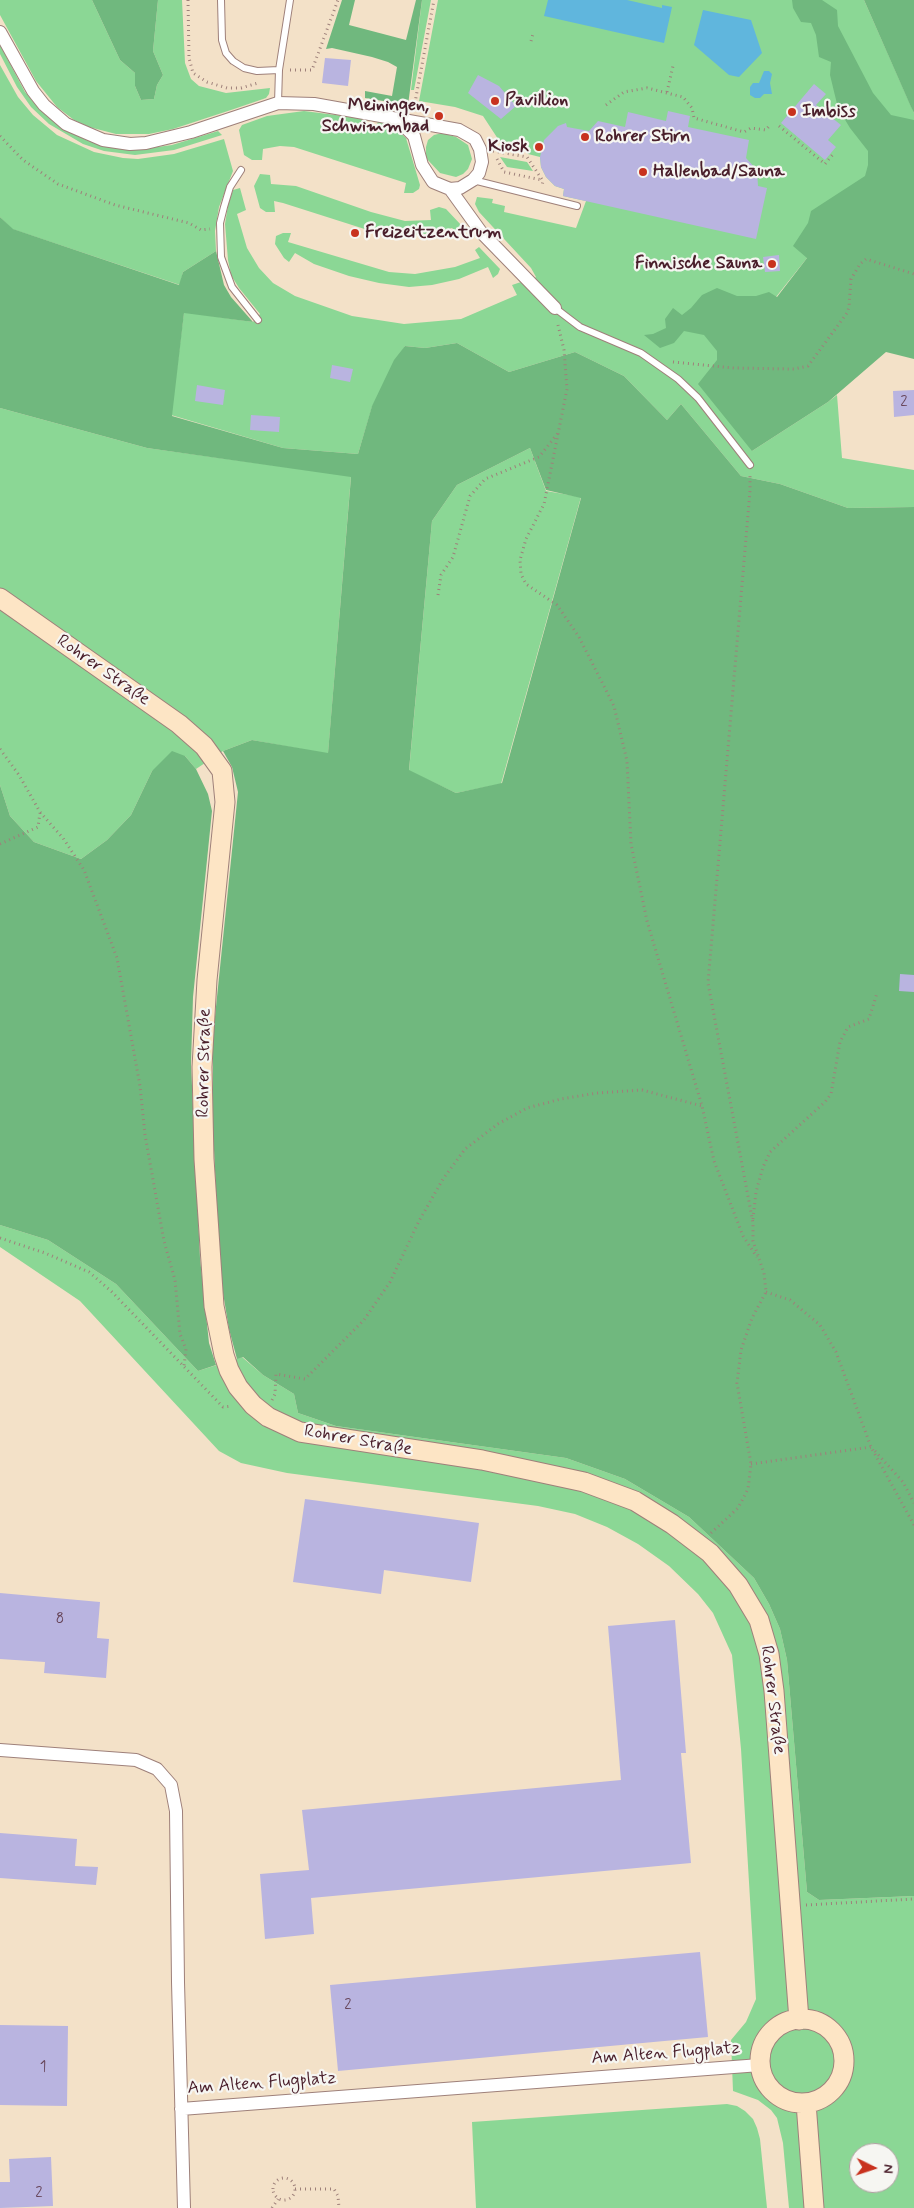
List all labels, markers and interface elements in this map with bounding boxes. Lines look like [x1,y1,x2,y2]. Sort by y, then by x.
place label: Pavillion [505,90,568,112]
place label: Meiningen, Schwimmbad [322,95,429,138]
marker: Pavillion [489,95,501,107]
place label: Imbiss [802,101,856,123]
marker: Imbiss [786,106,798,118]
marker: Meiningen, Schwimmbad [433,110,445,122]
place label: Rohrer Stirn [595,126,690,148]
marker: Rohrer Stirn [579,131,591,143]
place label: Kiosk [488,136,529,158]
marker: Kiosk [533,141,545,153]
place label: Hallenbad/Sauna [653,161,785,183]
marker: Hallenbad/Sauna [637,166,649,178]
place label: Freizeitzentrum [365,222,502,244]
marker: Freizeitzentrum [349,227,361,239]
place label: Finnische Sauna [635,253,762,275]
marker: Finnische Sauna [766,258,778,270]
house number: 2 [900,394,908,412]
street label: Rohrer Straße [52,631,154,711]
street label: Rohrer Straße [193,1008,217,1118]
street label: Rohrer Straße [302,1421,414,1461]
house number: 8 [56,1611,64,1629]
street label: Rohrer Straße [755,1644,789,1756]
house number: 2 [344,1997,352,2015]
street label: Am Alten Flugplatz [591,2038,741,2070]
house number: 1 [40,2059,46,2077]
street label: Am Alten Flugplatz [187,2068,337,2100]
north arrow [849,2143,899,2193]
text: N [879,2164,897,2174]
house number: 2 [35,2185,43,2203]

